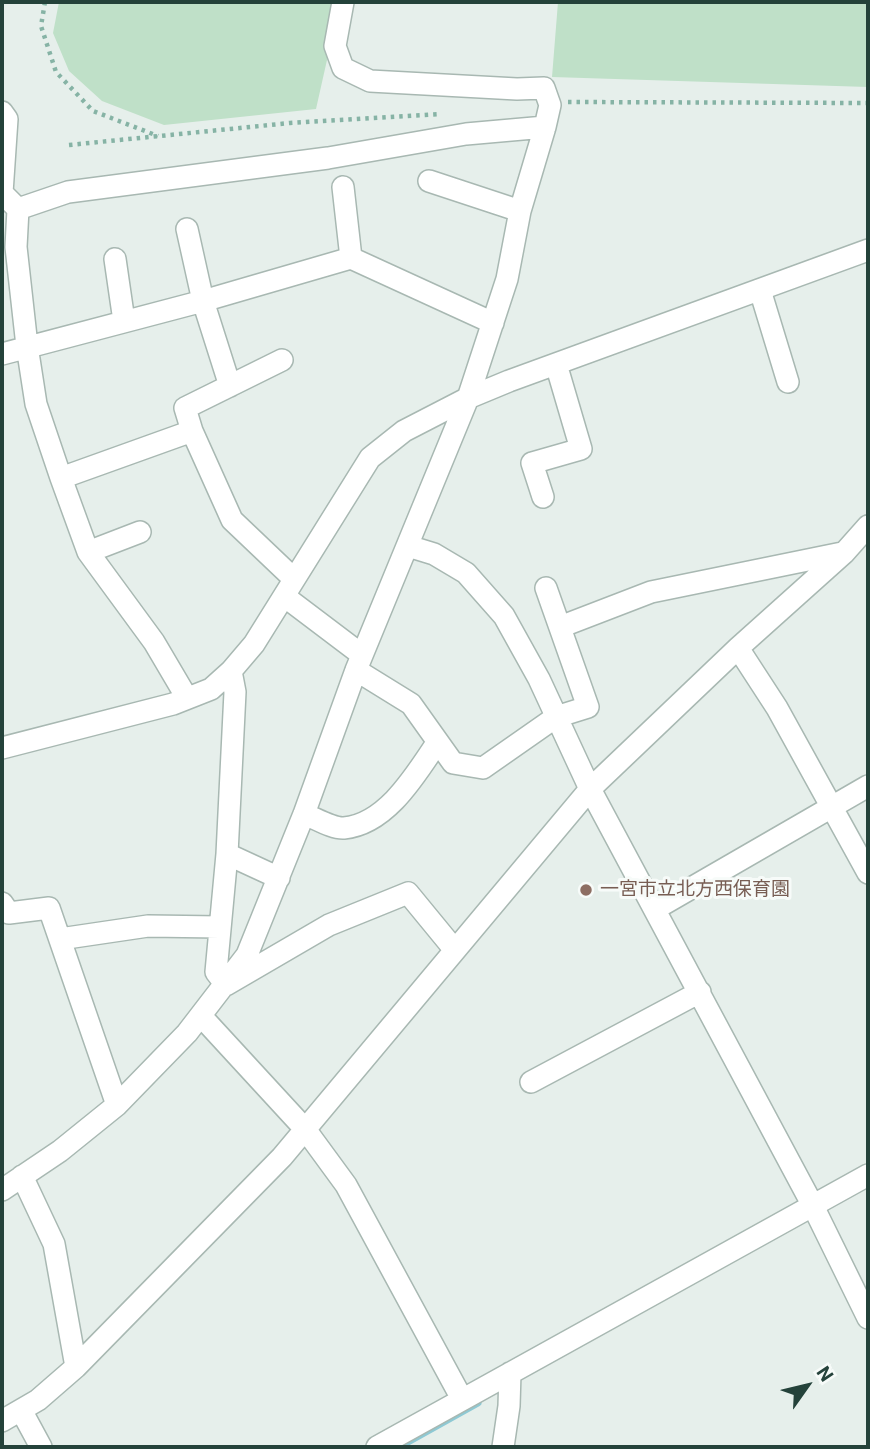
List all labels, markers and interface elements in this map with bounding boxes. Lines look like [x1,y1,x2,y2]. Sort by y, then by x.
place label: 一宮市立北方西保育園 [600,879,790,901]
marker: 一宮市立北方西保育園 [578,882,594,898]
north arrow [772,1351,842,1421]
text: N [812,1362,838,1386]

